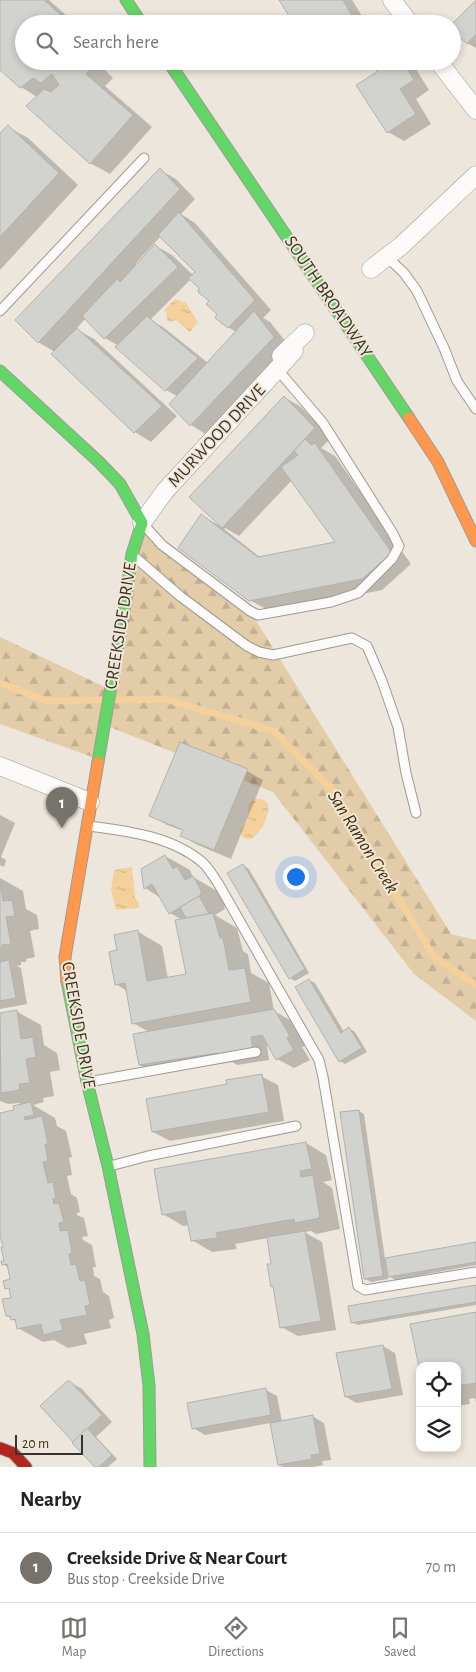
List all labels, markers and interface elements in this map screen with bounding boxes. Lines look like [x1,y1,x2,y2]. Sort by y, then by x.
search box [15,15,461,70]
icon: search [33,29,61,57]
text: Search here [73,33,159,52]
street label: SOUTH BROADWAY [281,233,376,361]
street label: MURWOOD DRIVE [165,381,269,491]
street label: CREEKSIDE DRIVE [102,561,140,691]
pin: 1 [46,787,78,828]
water label: San Ramon Creek [324,787,402,897]
your location [283,864,309,890]
street label: CREEKSIDE DRIVE [58,960,98,1090]
map controls [416,1362,461,1452]
button: locate [416,1362,461,1407]
button: layers [416,1407,461,1452]
scale bar [15,1432,82,1455]
text: 20 m [22,1437,49,1451]
text: Nearby [20,1489,81,1510]
text: Creekside Drive & Near Court [67,1549,287,1568]
text: 1 [33,1559,39,1575]
text: 70 m [425,1559,456,1575]
text: Bus stop · Creekside Drive [67,1571,225,1587]
tab: Map [60,1614,88,1661]
tab: Directions [208,1614,264,1661]
tab: Saved [384,1614,416,1661]

